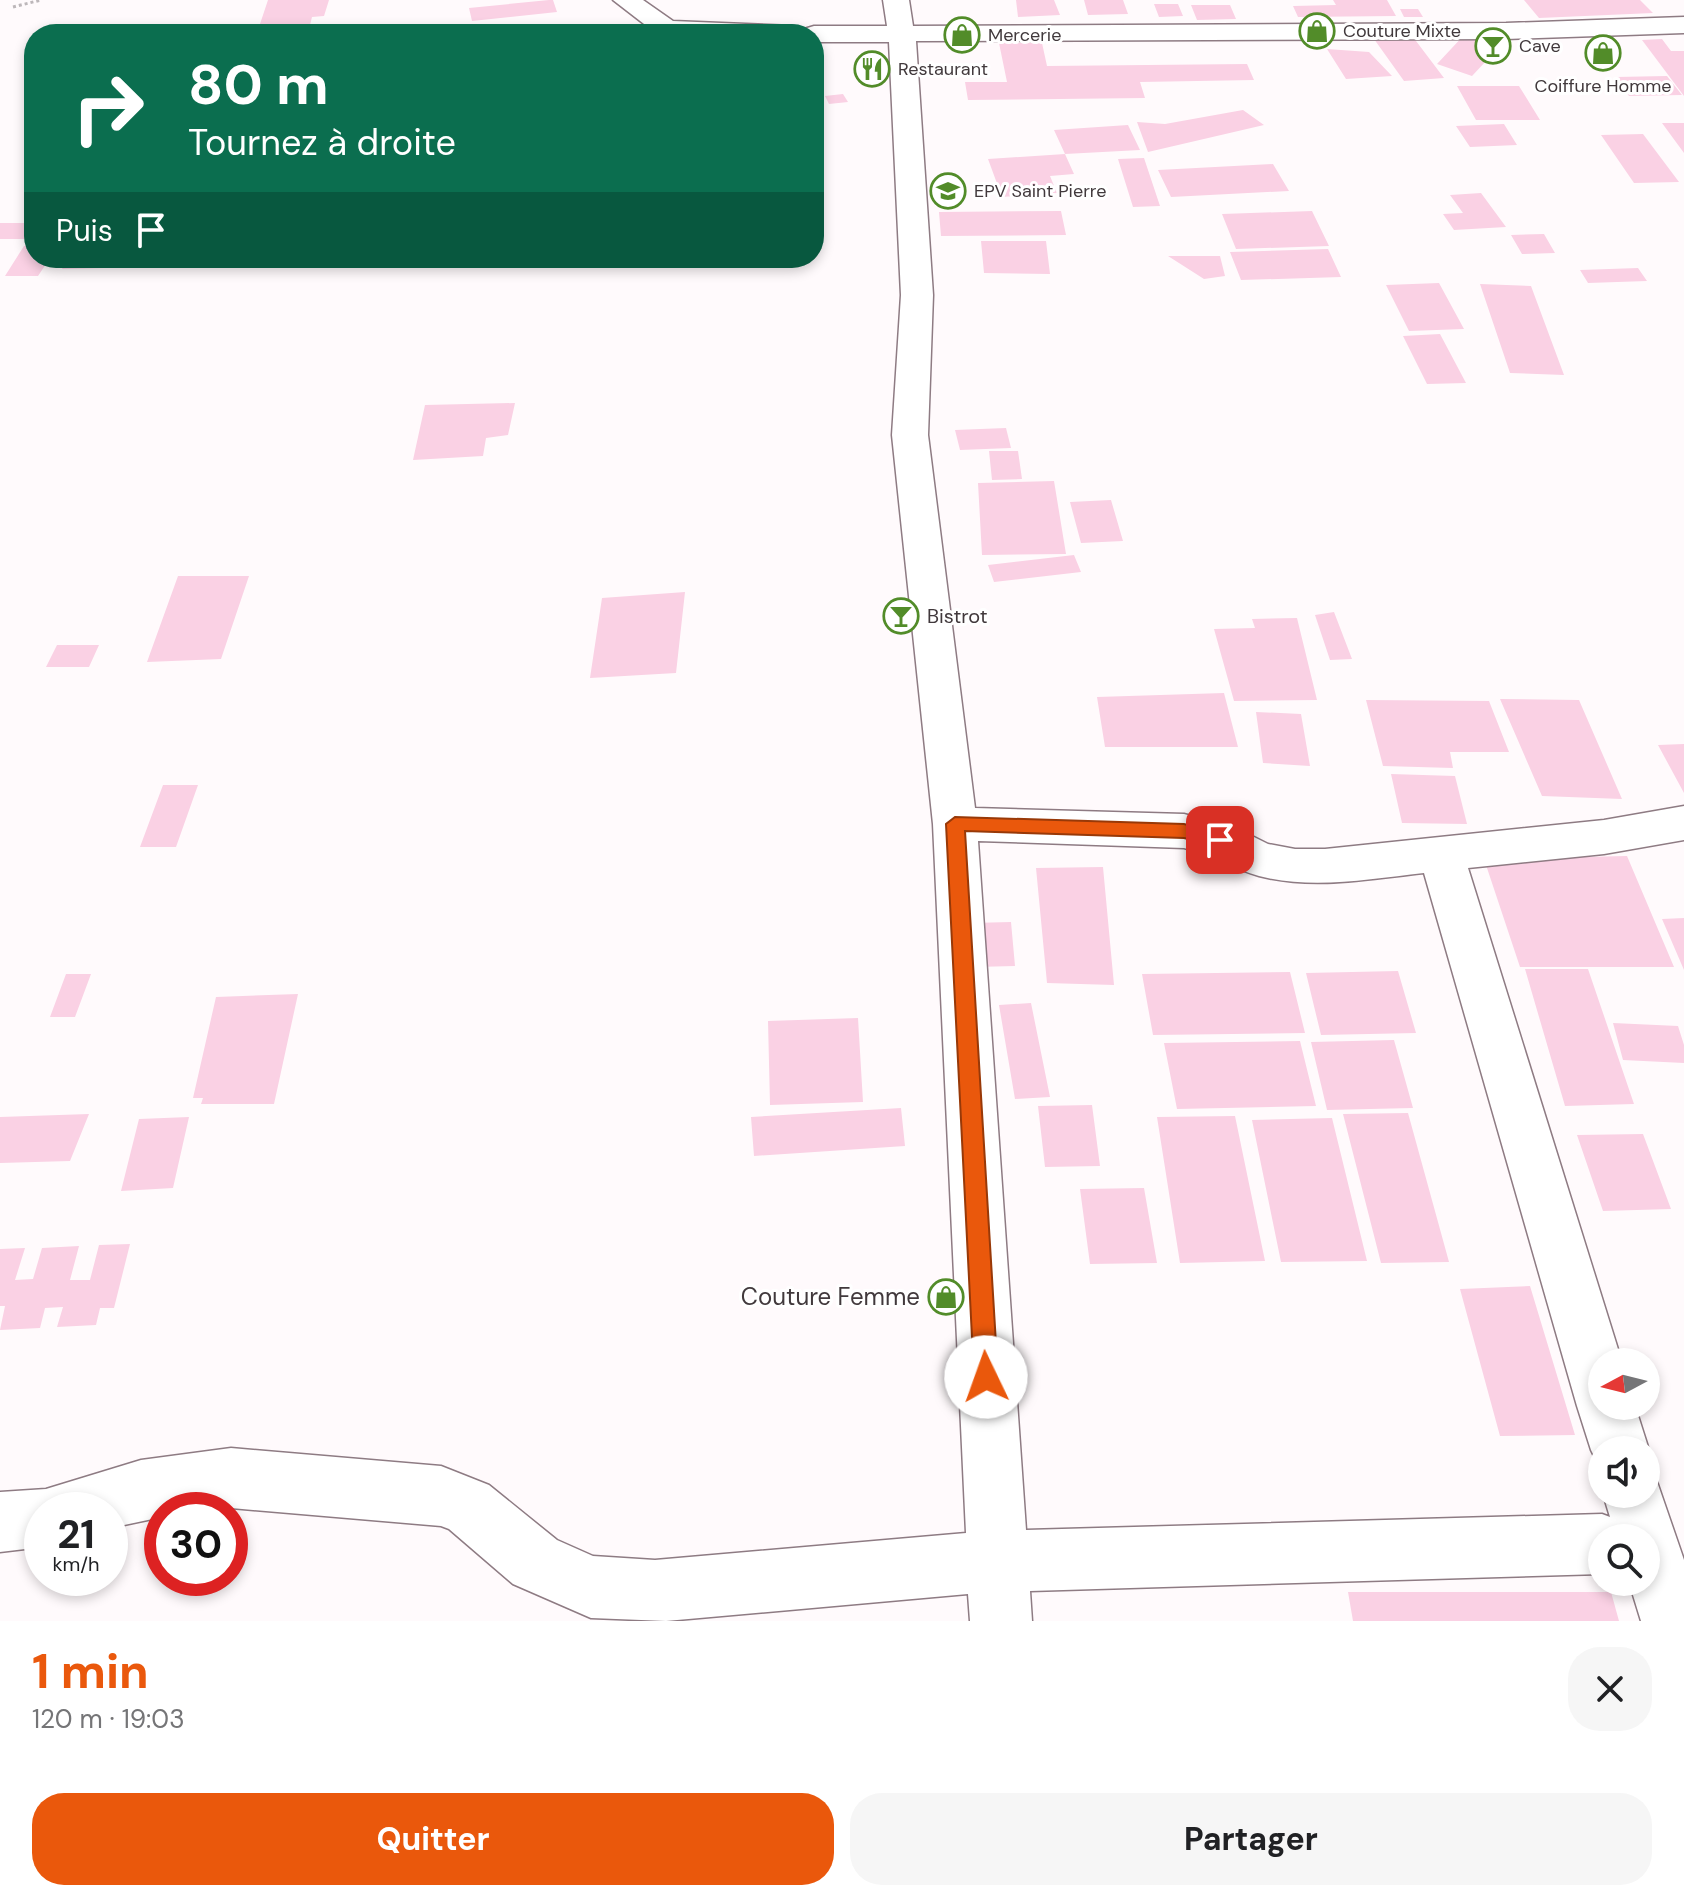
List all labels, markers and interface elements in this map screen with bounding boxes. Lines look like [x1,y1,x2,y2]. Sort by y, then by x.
shop icon: Couture Mixte [1298,12,1336,50]
shop icon: Mercerie [943,16,981,54]
place label: Couture Mixte [1343,19,1461,43]
place label: Mercerie [988,23,1061,47]
bar icon: Cave [1474,27,1512,65]
place label: Cave [1519,34,1561,58]
shop icon: Coiffure Homme [1584,34,1622,72]
text: 80 m [188,48,329,121]
restaurant icon: Restaurant [853,50,891,88]
icon: right [56,56,160,160]
place label: Restaurant [898,57,988,81]
place label: Coiffure Homme [1534,74,1672,98]
text: Tournez à droite [188,119,456,166]
school or university icon: EPV Saint Pierre [929,172,967,210]
place label: EPV Saint Pierre [974,179,1106,203]
icon: arrive [129,208,173,252]
text: Puis [56,211,113,250]
bar icon: Bistrot [882,597,920,635]
place label: Bistrot [927,603,988,629]
pin [1186,806,1254,874]
icon: arrive [1198,818,1242,862]
shop icon: Couture Femme [927,1278,965,1316]
place label: Couture Femme [741,1281,920,1312]
position arrow [944,1335,1028,1419]
north arrow [1588,1348,1660,1420]
map controls [1588,1348,1660,1596]
button: sound [1588,1436,1660,1508]
speed limit sign: 30 [144,1492,248,1596]
text: 21 [57,1508,95,1560]
button: search [1588,1524,1660,1596]
text: km/h [52,1551,100,1577]
text: 1 min [32,1640,149,1703]
button: close [1568,1647,1652,1731]
text: 120 m · 19:03 [32,1702,185,1736]
button: Quitter [32,1793,834,1885]
button: Partager [850,1793,1652,1885]

